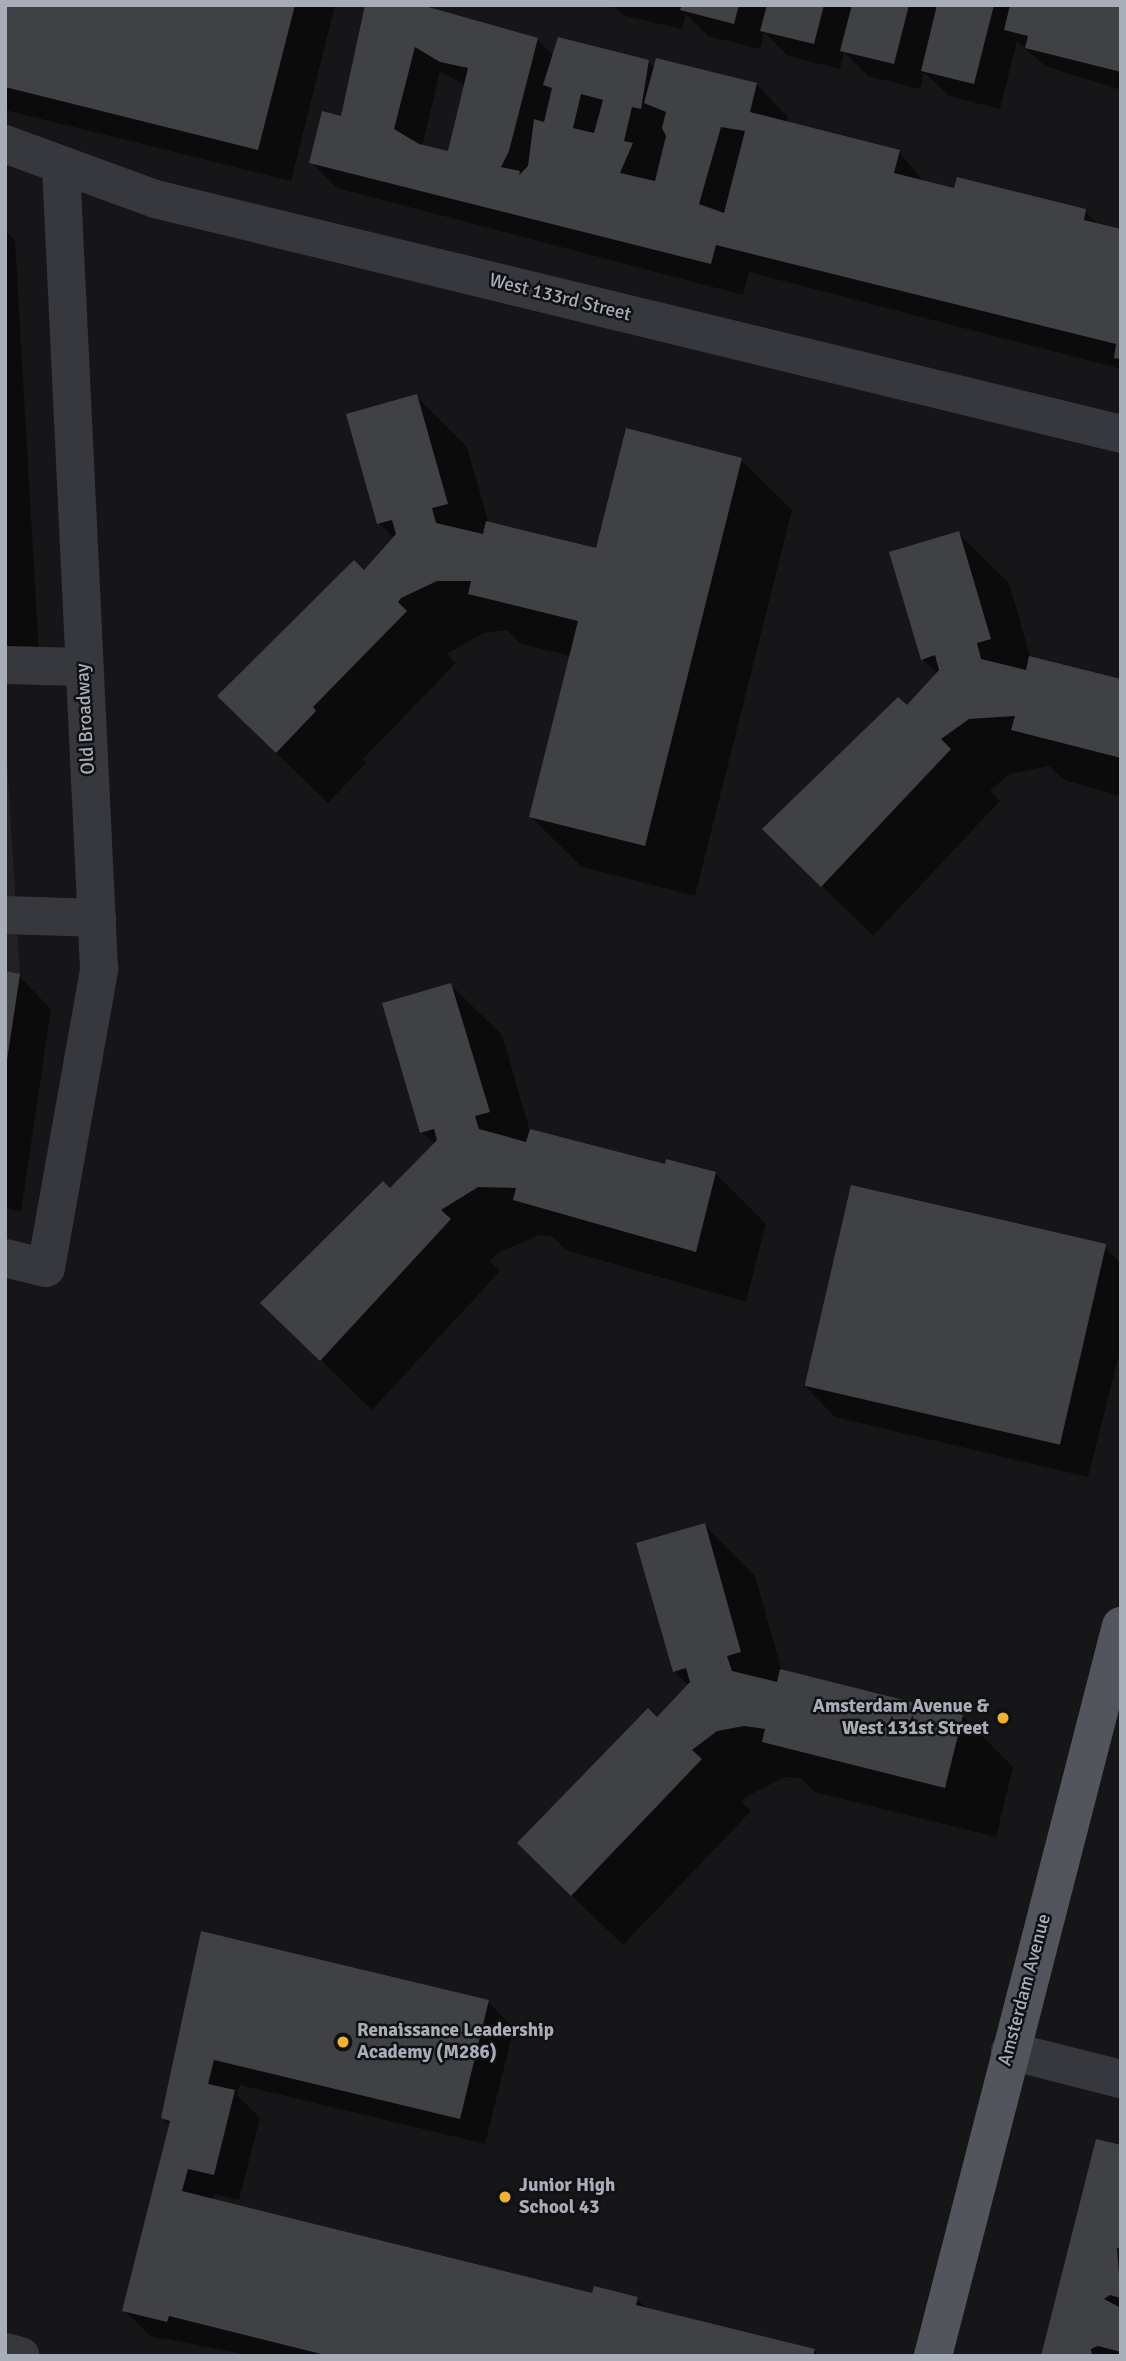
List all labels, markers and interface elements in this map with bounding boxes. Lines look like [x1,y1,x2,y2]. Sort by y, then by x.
street label: West 133rd Street [487,269,633,327]
street label: Old Broadway [72,663,100,775]
place label: Amsterdam Avenue & West 131st Street [813,1696,989,1740]
marker: Amsterdam Avenue & West 131st Street [995,1710,1011,1726]
street label: Amsterdam Avenue [994,1912,1056,2068]
place label: Renaissance Leadership Academy (M286) [357,2020,554,2064]
marker: Renaissance Leadership Academy (M286) [335,2034,351,2050]
place label: Junior High School 43 [519,2175,615,2219]
marker: Junior High School 43 [497,2189,513,2205]

